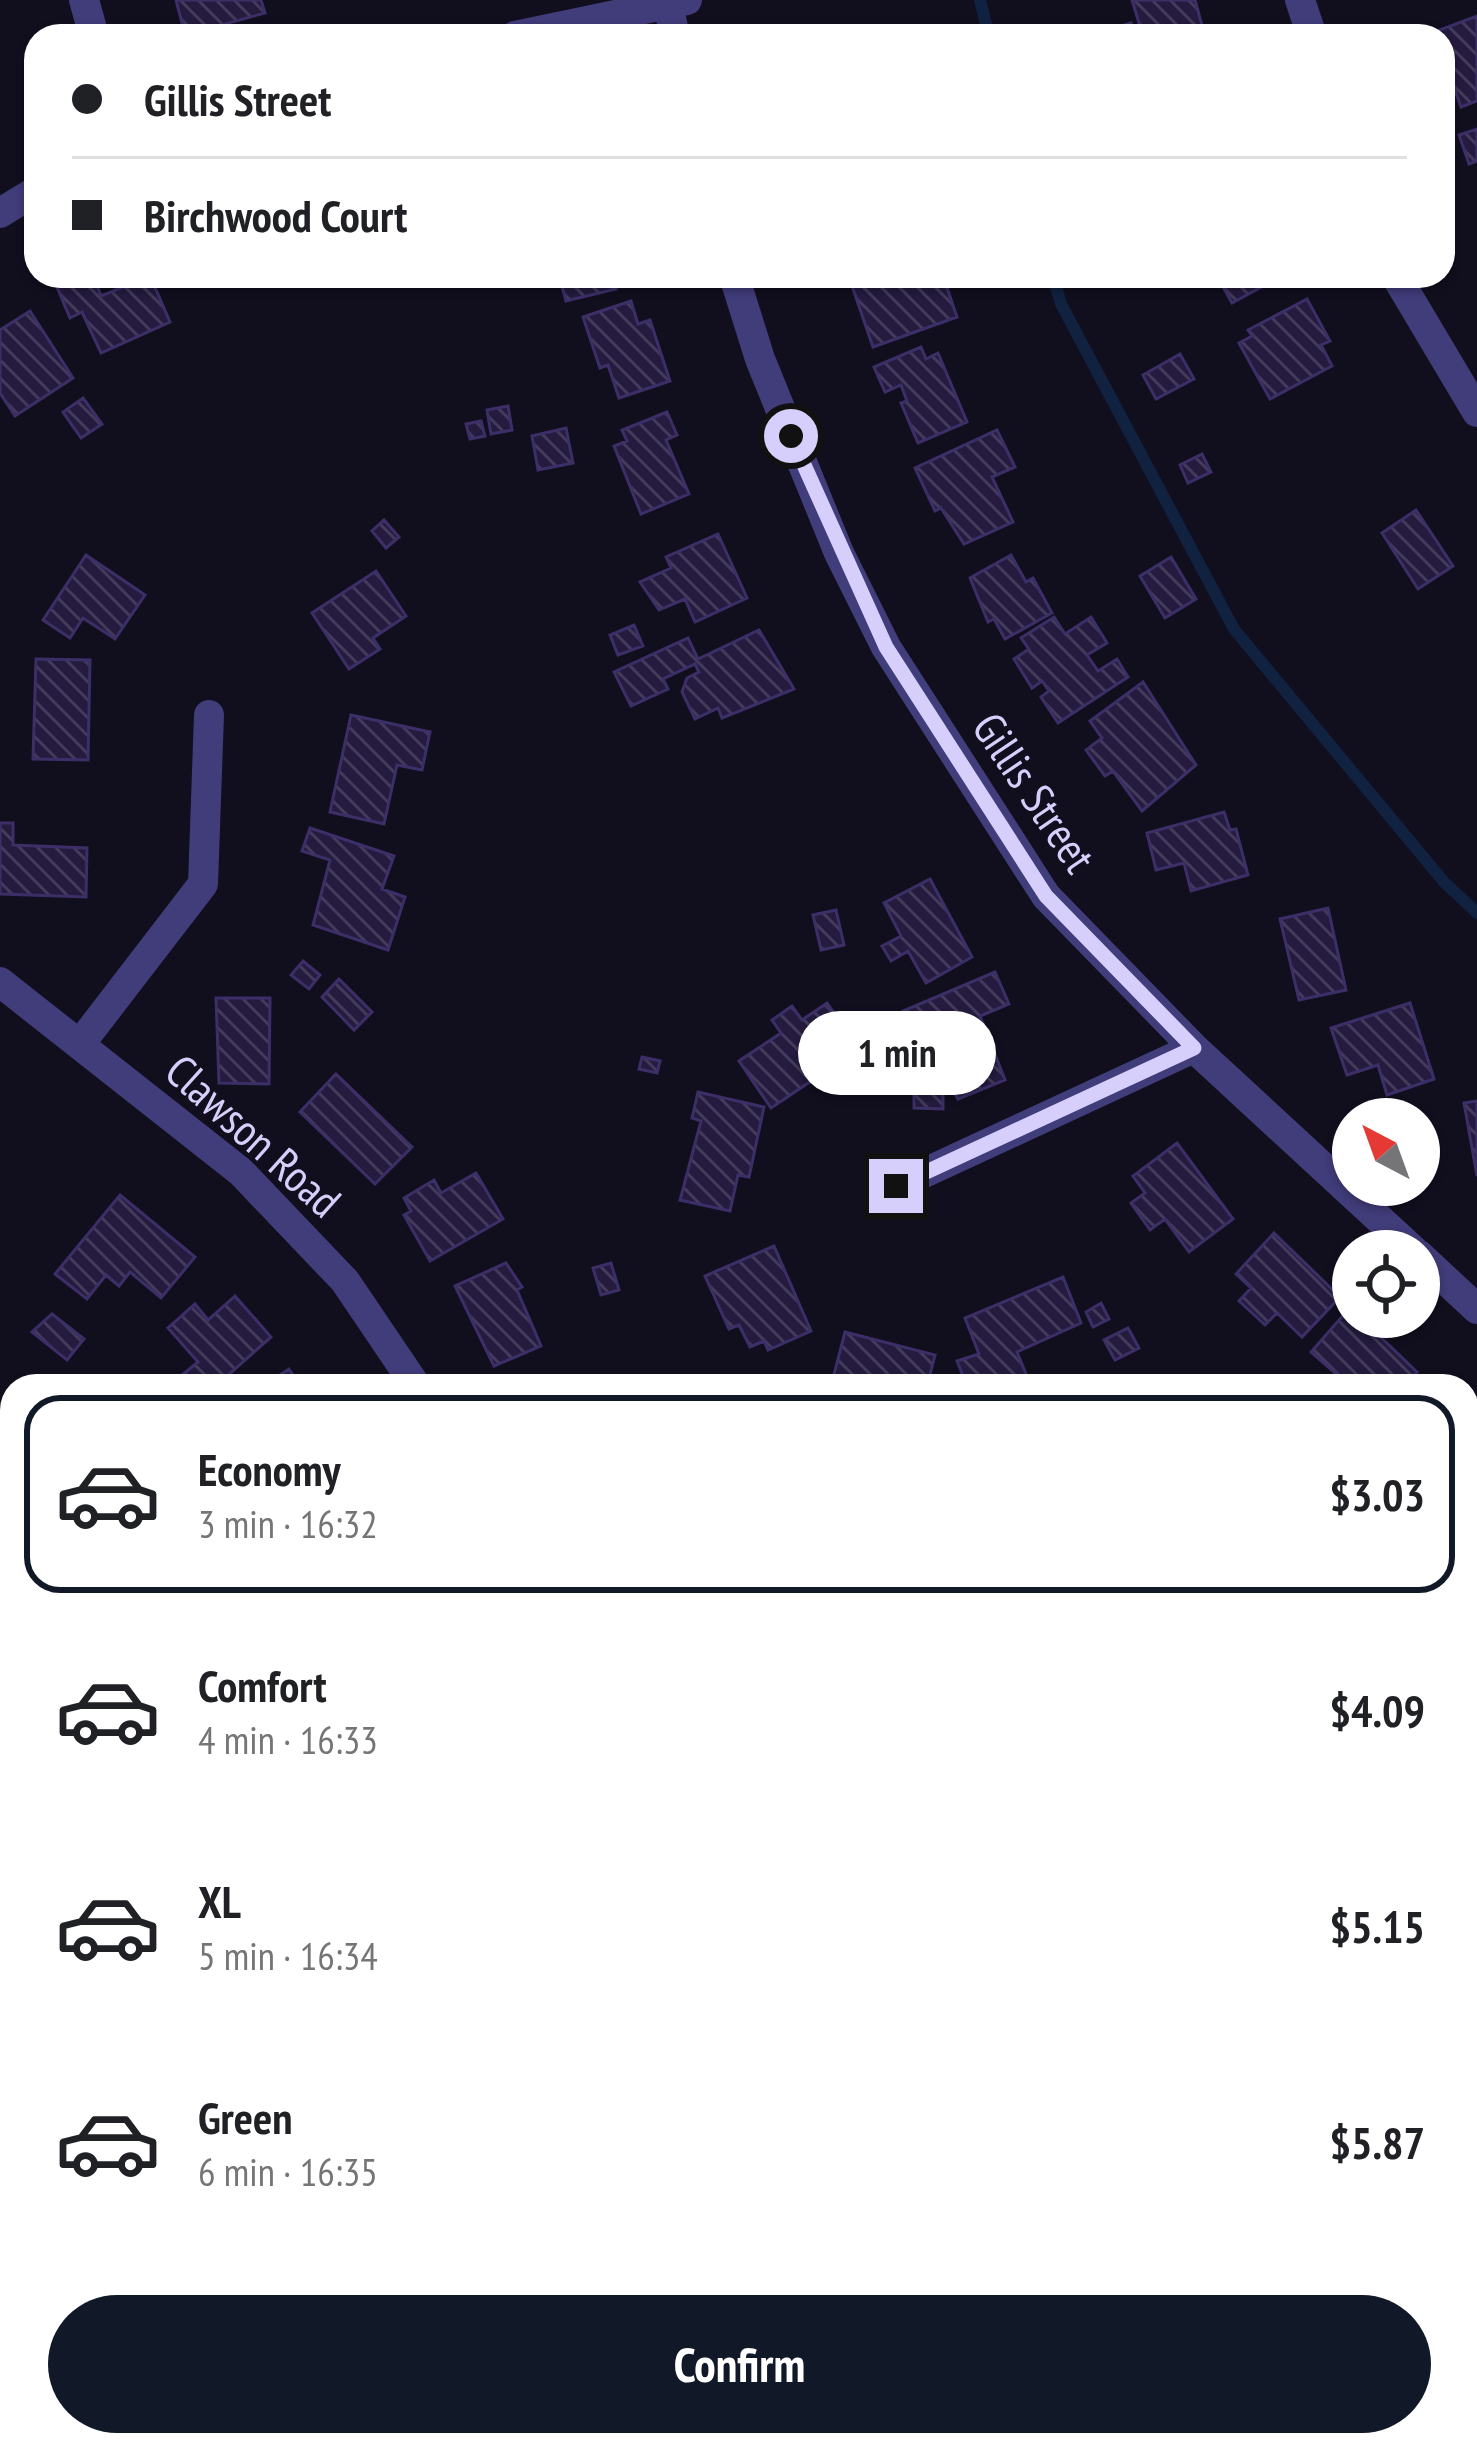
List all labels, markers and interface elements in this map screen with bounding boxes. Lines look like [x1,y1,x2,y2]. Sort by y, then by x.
text: Gillis Street [144,70,331,128]
text: Birchwood Court [144,186,407,244]
route start [764,409,818,463]
street label: Gillis Street [960,701,1110,884]
callout: 1 min [797,1012,995,1096]
text: 1 min [858,1027,936,1078]
street label: Clawson Road [154,1041,354,1229]
north arrow [1332,1098,1440,1206]
map controls [1332,1098,1440,1338]
route end [869,1159,923,1213]
button: locate [1332,1230,1440,1338]
icon: car [54,1440,162,1548]
text: Economy [198,1440,341,1498]
text: $3.03 [1329,1465,1425,1523]
text: 3 min · 16:32 [198,1498,378,1549]
icon: car [54,1656,162,1764]
text: Comfort [198,1656,327,1714]
text: $4.09 [1329,1681,1425,1739]
text: 4 min · 16:33 [198,1714,378,1765]
icon: car [54,1872,162,1980]
text: XL [198,1872,241,1930]
text: $5.15 [1329,1897,1425,1955]
text: 5 min · 16:34 [198,1930,378,1981]
icon: car [54,2088,162,2196]
text: Green [198,2088,293,2146]
text: $5.87 [1329,2113,1425,2171]
text: 6 min · 16:35 [198,2146,378,2197]
button: Confirm [48,2295,1431,2433]

